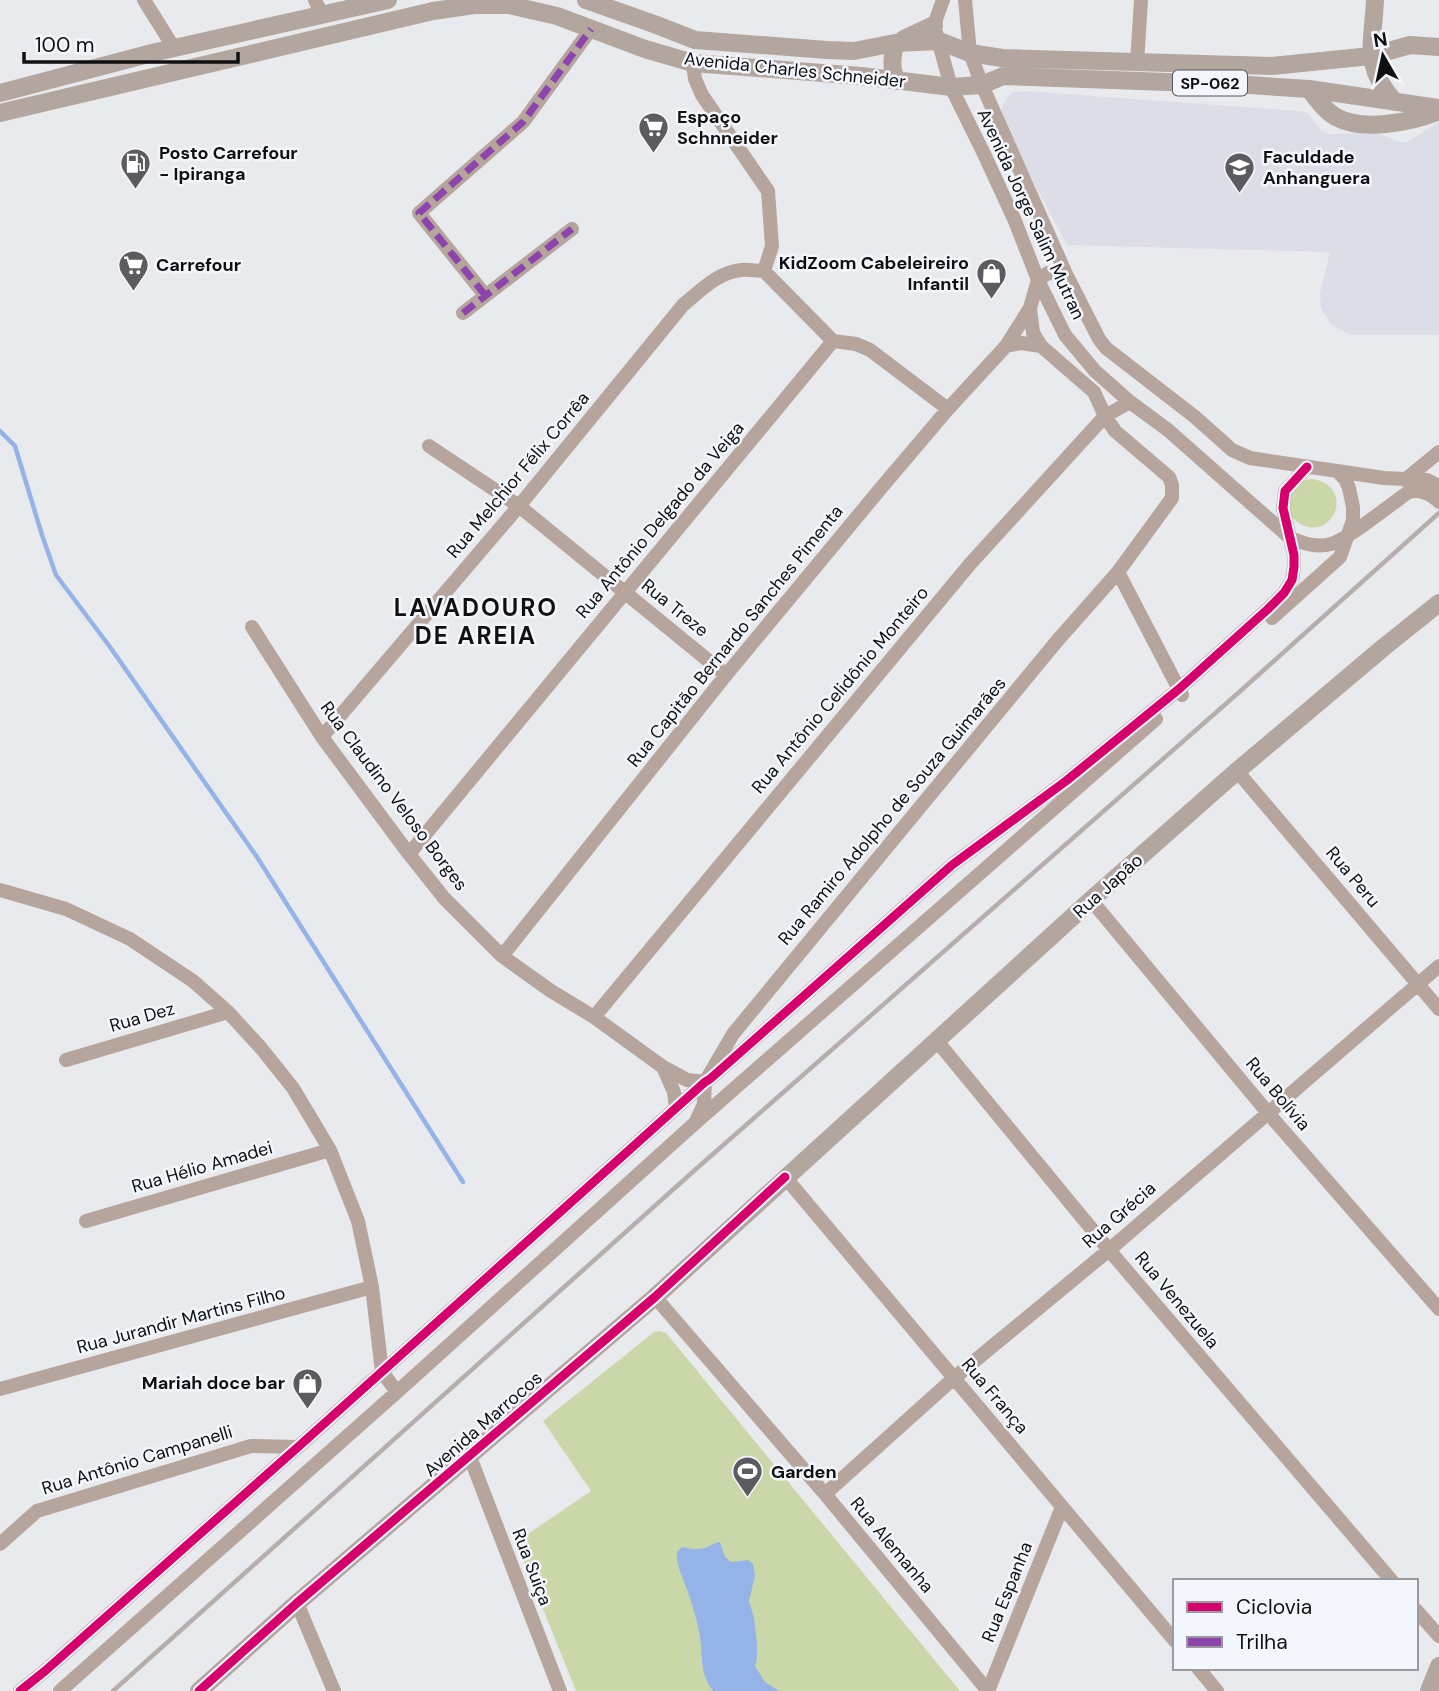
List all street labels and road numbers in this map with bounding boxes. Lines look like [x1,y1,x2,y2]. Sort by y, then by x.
street label: Avenida Charles Schneider [683,46,907,94]
road number: SP-062 [1173,71,1247,96]
street label: Avenida Jorge Salim Mutran [971,105,1091,323]
street label: Rua Melchior Félix Corrêa [441,387,595,563]
street label: Rua Antônio Delgado da Veiga [571,417,749,623]
street label: Rua Capitão Bernardo Sanches Pimenta [622,500,848,772]
street label: Rua Treze [636,574,714,642]
street label: Rua Antônio Celidônio Monteiro [746,581,934,799]
street label: Rua Ramiro Adolpho de Souza Guimarães [773,672,1011,950]
street label: Rua Claudino Veloso Borges [315,696,473,896]
street label: Rua Peru [1320,841,1386,913]
street label: Rua Japão [1068,848,1148,924]
street label: Rua Dez [107,996,177,1038]
street label: Rua Bolívia [1240,1052,1316,1136]
street label: Rua Hélio Amadei [129,1135,275,1199]
street label: Rua Grécia [1077,1176,1161,1254]
street label: Rua Venezuela [1129,1246,1225,1354]
street label: Rua Jurandir Martins Filho [74,1281,288,1359]
street label: Rua França [956,1353,1034,1439]
street label: Avenida Marrocos [419,1366,547,1482]
street label: Rua Antônio Campanelli [39,1420,235,1500]
street label: Rua Alemanha [845,1492,939,1598]
street label: Rua Suiça [506,1525,558,1609]
street label: Rua Espanha [976,1538,1038,1646]

